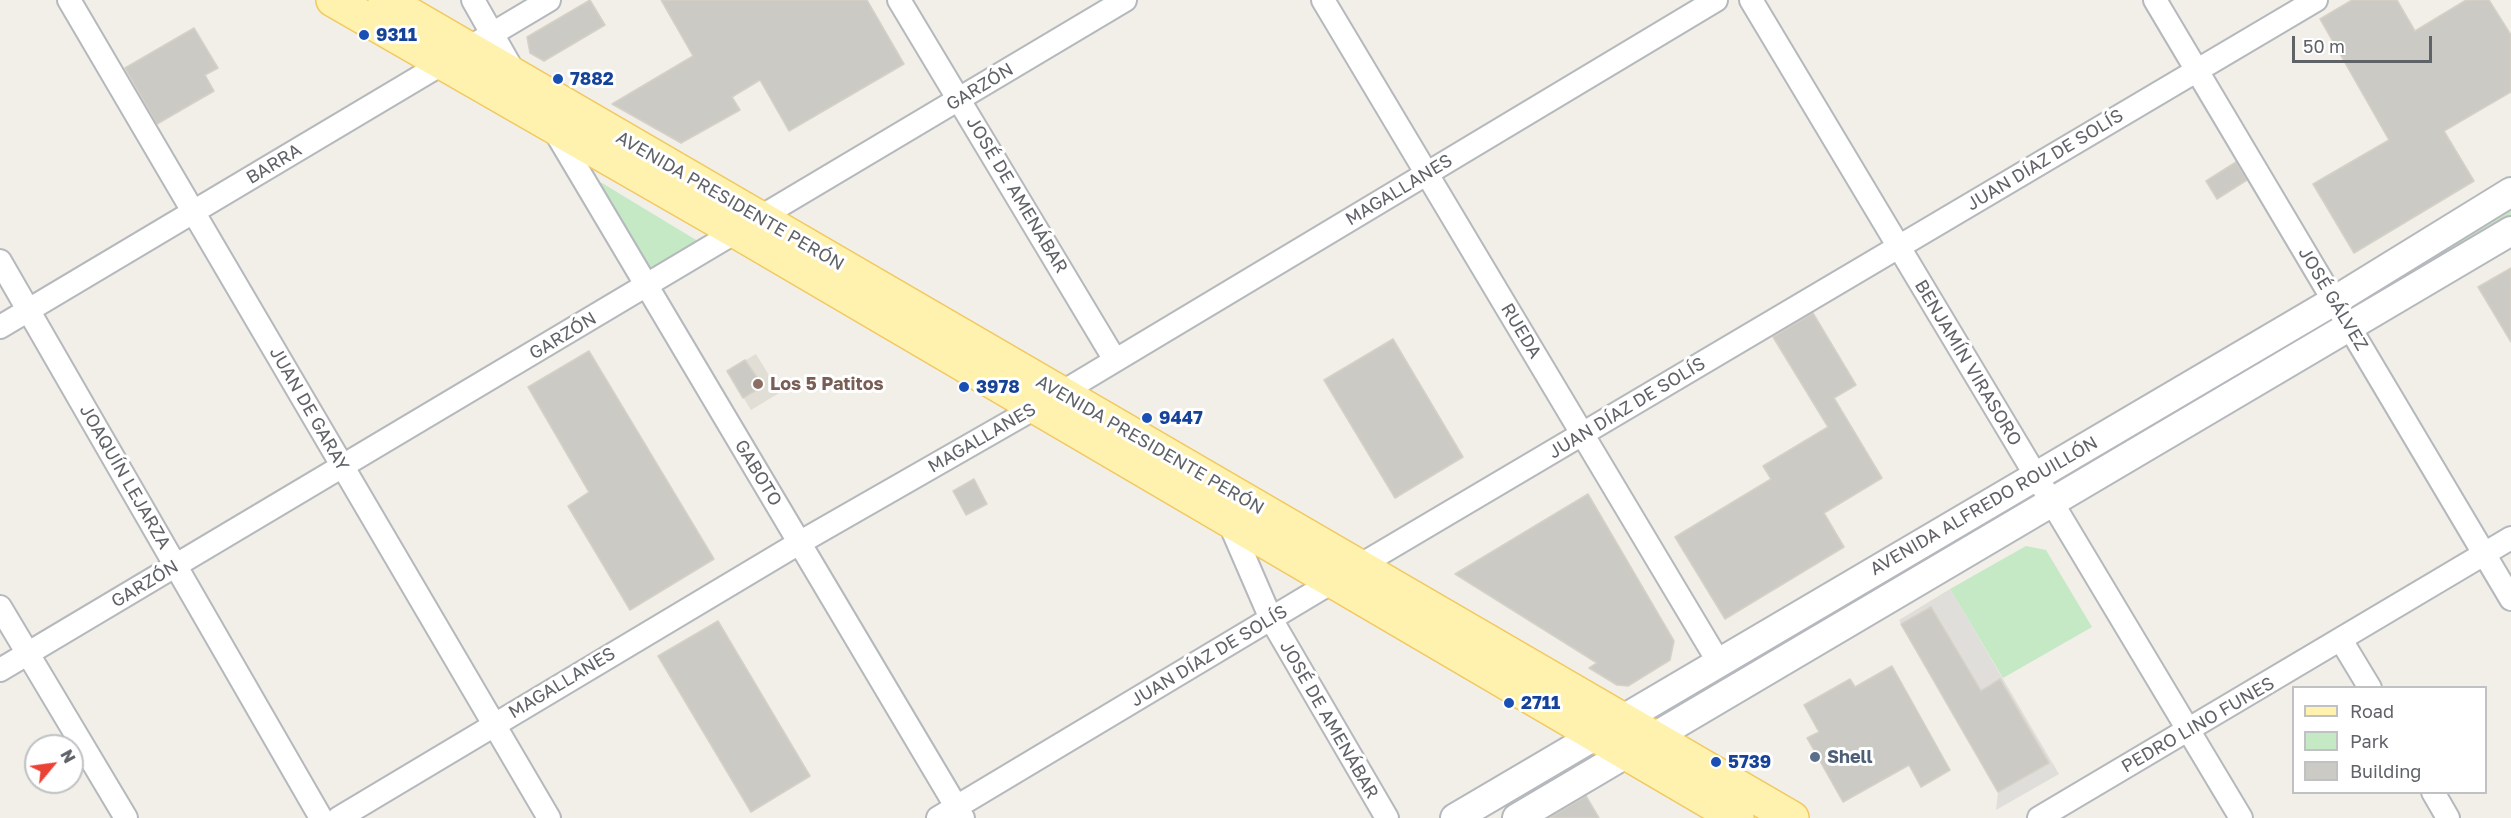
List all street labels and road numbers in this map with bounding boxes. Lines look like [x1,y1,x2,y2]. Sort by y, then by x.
street label: GARZÓN [943,59,1017,115]
street label: JUAN DÍAZ DE SOLÍS [1963,105,2127,215]
street label: JOSÉ DE AMENÁBAR [962,113,1072,277]
street label: AVENIDA PRESIDENTE PERÓN [612,127,848,275]
street label: BARRA [243,139,305,189]
street label: MAGALLANES [1342,150,1456,230]
street label: JOSÉ GÁLVEZ [2294,243,2372,355]
street label: BENJAMÍN VIRASORO [1910,276,2026,450]
street label: RUEDA [1496,300,1546,362]
street label: GARZÓN [526,308,600,364]
street label: JUAN DE GARAY [265,343,353,475]
street label: JUAN DÍAZ DE SOLÍS [1545,353,1709,463]
street label: AVENIDA PRESIDENTE PERÓN [1032,371,1268,519]
street label: MAGALLANES [924,398,1040,478]
street label: JOAQUÍN LEJARZA [75,401,175,553]
street label: AVENIDA ALFREDO ROUILLÓN [1866,432,2102,580]
street label: GABOTO [730,436,786,510]
street label: GARZÓN [108,556,182,612]
street label: JUAN DÍAZ DE SOLÍS [1127,601,1291,711]
street label: JOSÉ DE AMENÁBAR [1275,637,1383,803]
street label: MAGALLANES [505,643,619,723]
street label: PEDRO LINO FUNES [2118,672,2278,778]

